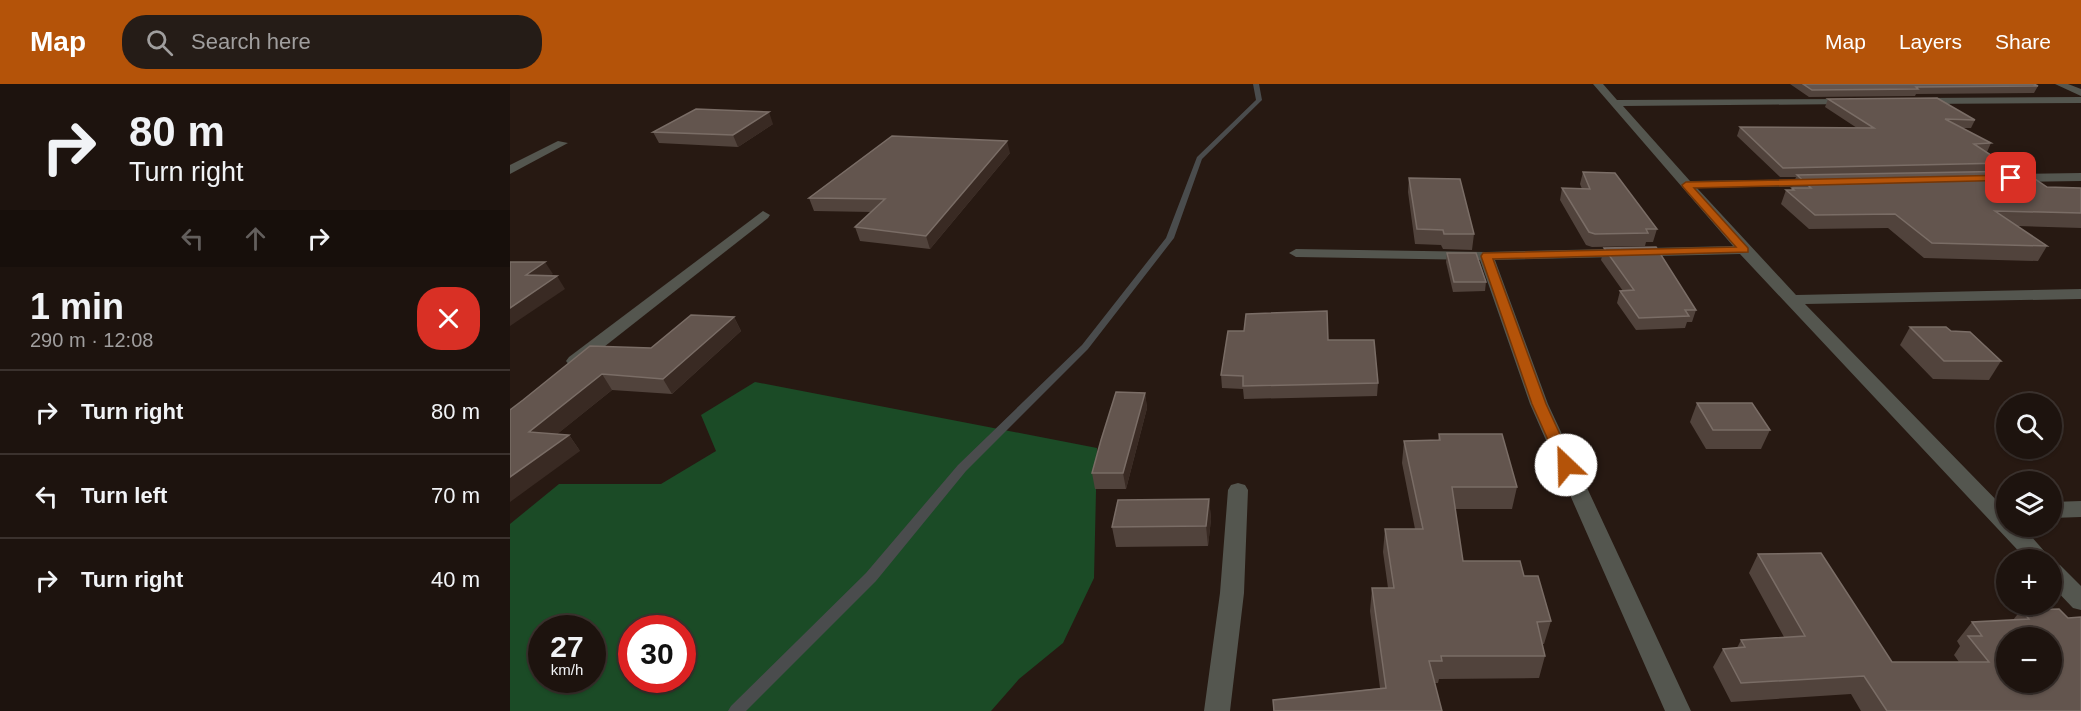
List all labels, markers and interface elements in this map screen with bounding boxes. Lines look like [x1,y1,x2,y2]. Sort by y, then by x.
search box [122,15,542,69]
text: Map [30,26,86,57]
icon: search [143,26,176,59]
text: Search here [191,29,311,54]
text: Map [1825,30,1866,53]
text: Layers [1899,30,1962,53]
text: Share [1995,30,2051,53]
icon: right [30,108,108,186]
text: 80 m [129,108,225,155]
pin [1985,152,2036,203]
text: Turn right [129,157,244,187]
icon: arrive [1994,161,2027,194]
icon: left [176,222,209,255]
icon: ahead [239,222,272,255]
icon: right [302,222,335,255]
text: 1 min [30,286,124,327]
button: close [417,287,480,350]
text: 290 m · 12:08 [30,329,153,351]
map controls [1996,393,2062,693]
button: search [1996,393,2062,459]
icon: right [30,396,63,429]
text: Turn right [81,399,183,424]
text: 80 m [431,399,480,424]
position arrow [1534,433,1598,497]
button: layers [1996,471,2062,537]
icon: left [30,480,63,513]
text: Turn left [81,483,167,508]
text: 70 m [431,483,480,508]
button: + [1996,549,2062,615]
icon: right [30,564,63,597]
text: Turn right [81,567,183,592]
text: 40 m [431,567,480,592]
speed limit sign: 30 [618,615,696,693]
button: − [1996,627,2062,693]
text: 27 [550,630,584,663]
text: km/h [551,661,583,678]

